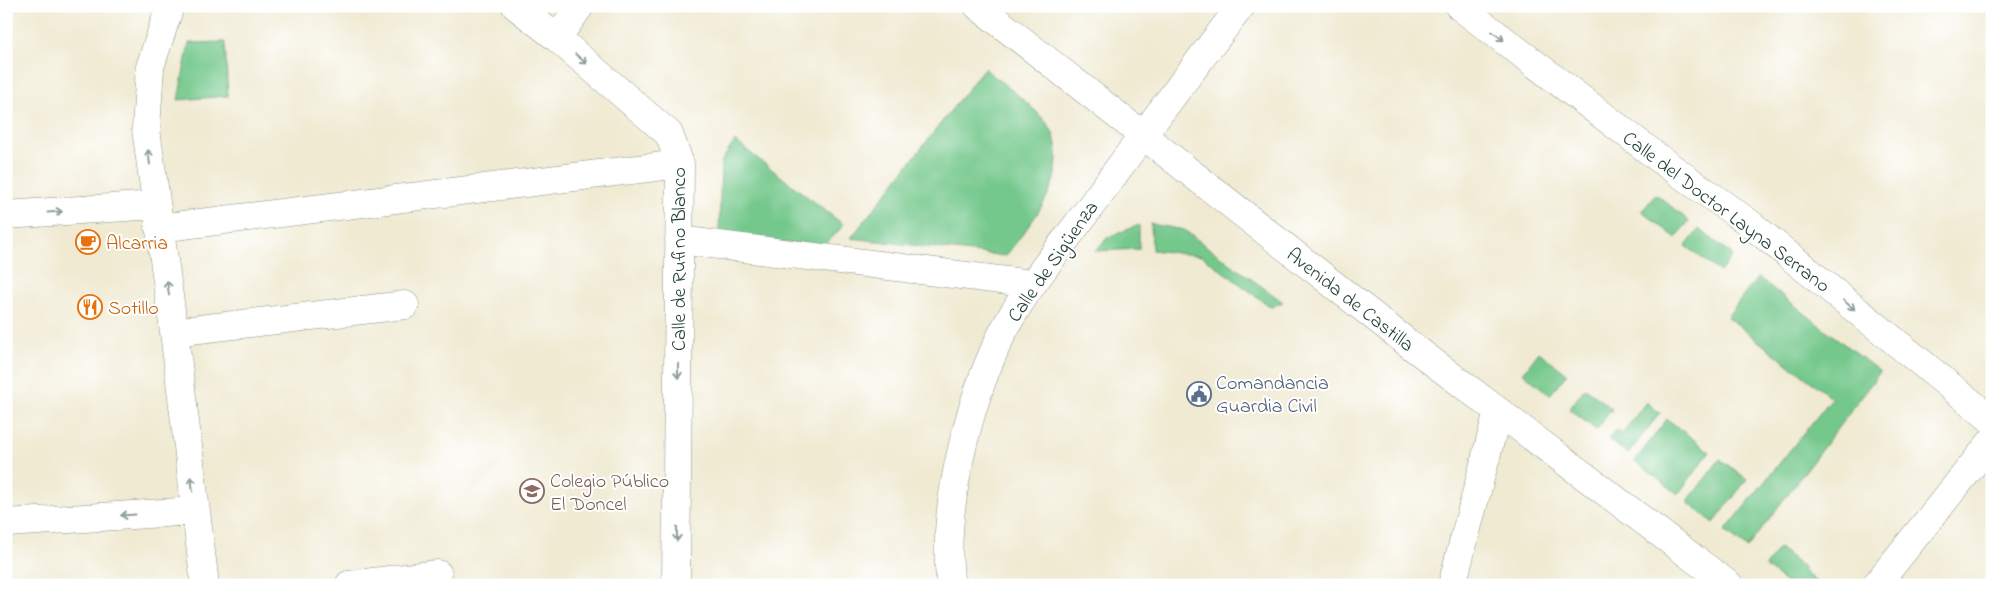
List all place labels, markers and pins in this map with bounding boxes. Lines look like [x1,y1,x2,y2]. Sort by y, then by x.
cafe icon: Alcarria [75,229,101,255]
place label: Alcarria [106,230,168,259]
restaurant icon: Sotillo [77,294,103,320]
place label: Sotillo [108,295,159,324]
place label: Comandancia Guardia Civil [1216,370,1329,422]
public building icon: Comandancia Guardia Civil [1186,381,1212,407]
place label: Colegio Público El Doncel [550,468,669,520]
school or university icon: Colegio Público El Doncel [519,478,545,504]

